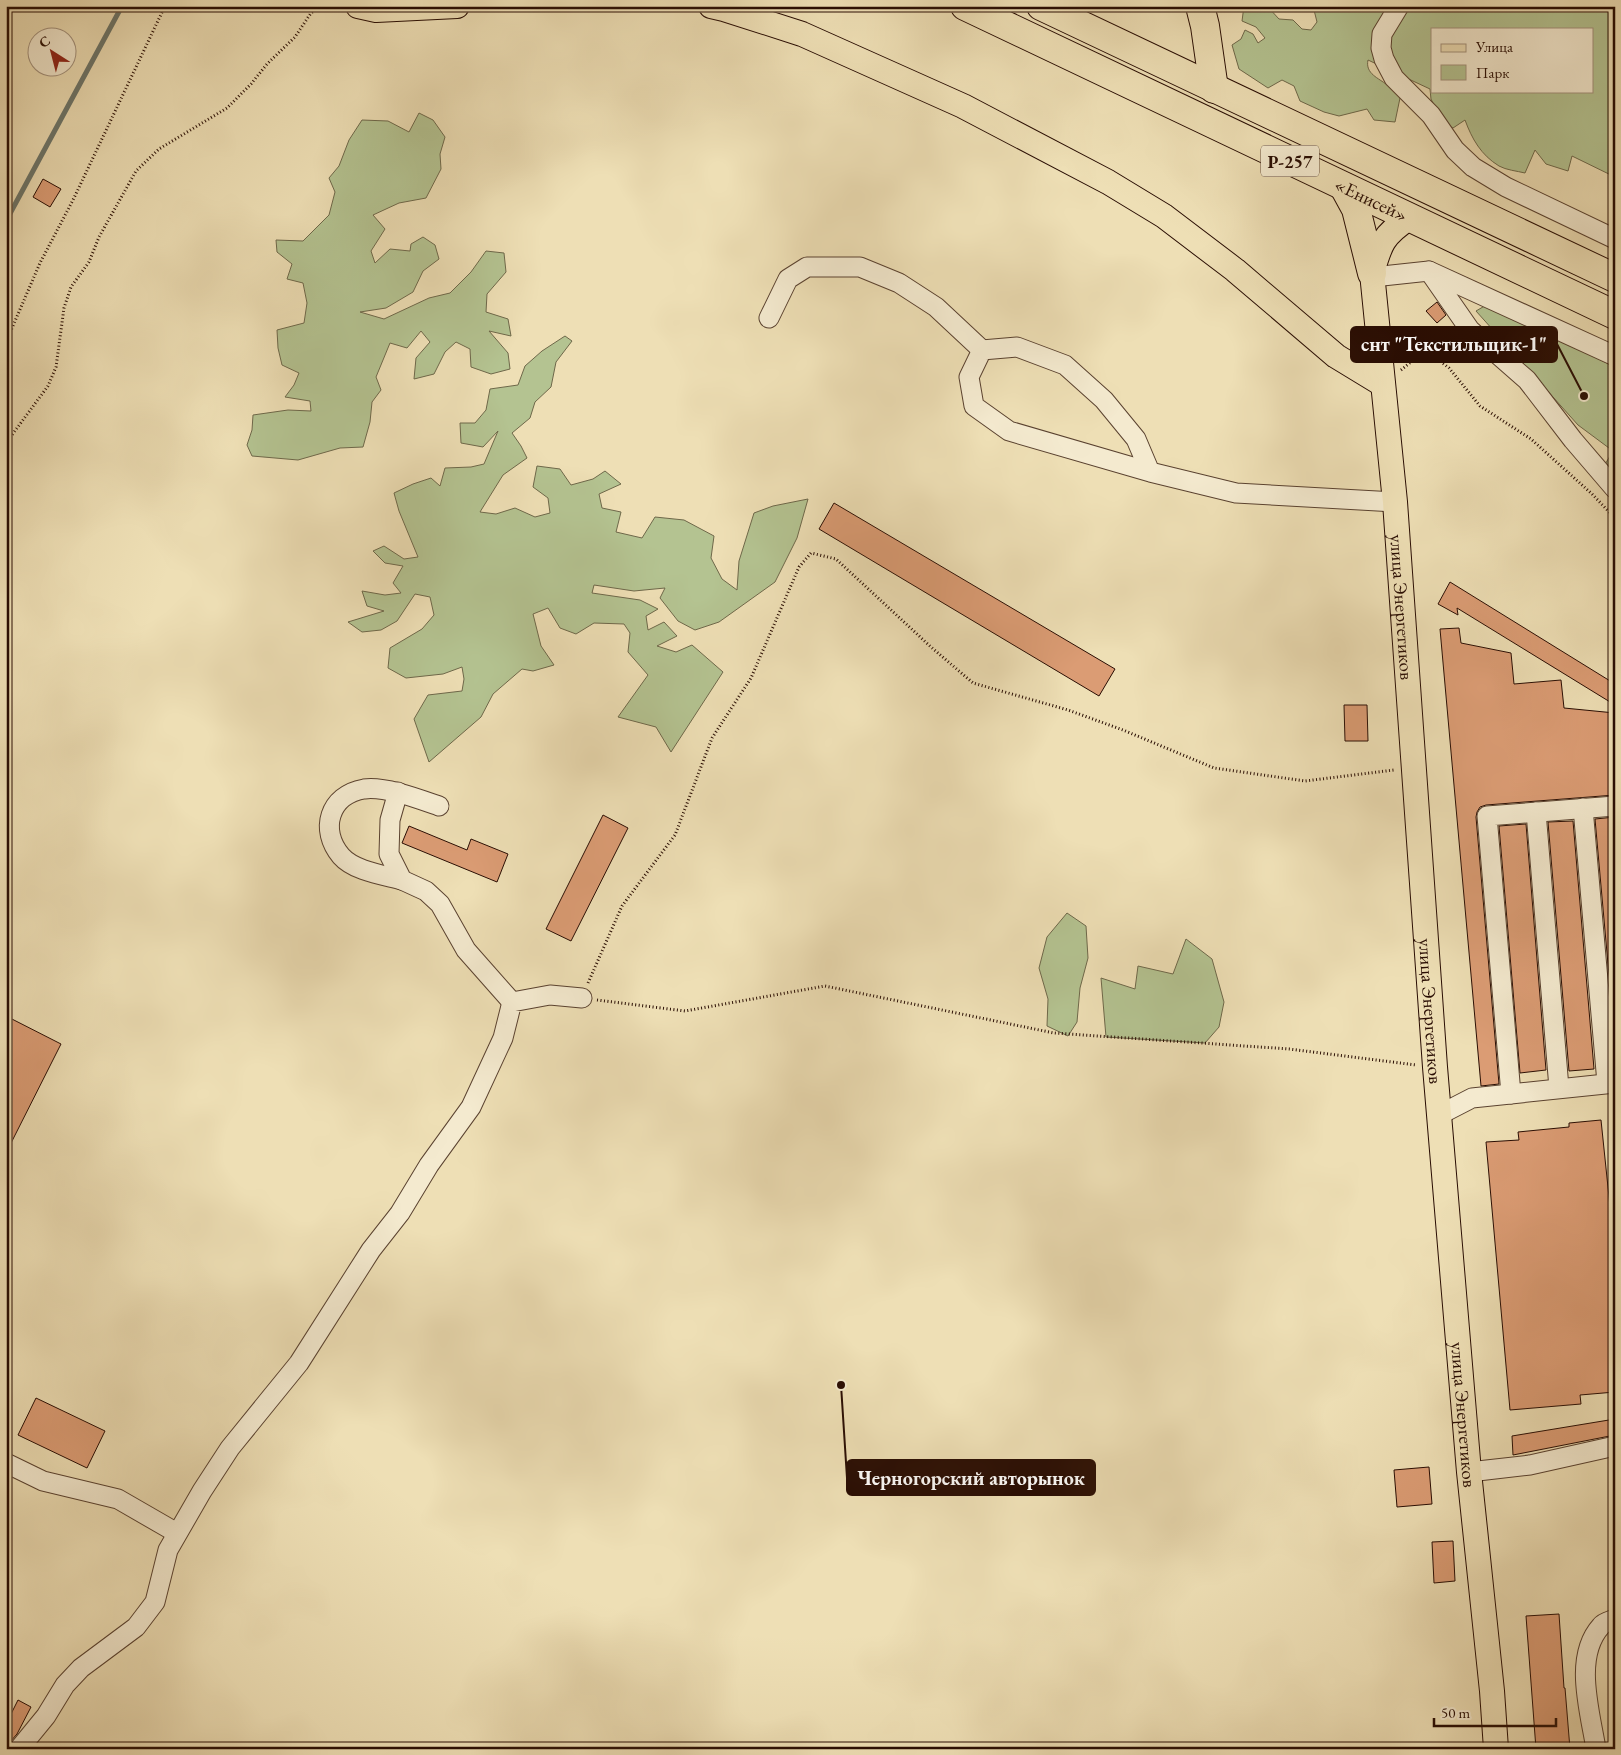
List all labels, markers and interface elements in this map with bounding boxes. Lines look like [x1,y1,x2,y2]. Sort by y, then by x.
north arrow [28,28,78,78]
legend [1431,28,1594,92]
text: С [35,31,54,52]
text: Улица [1475,37,1513,56]
text: Парк [1476,63,1509,82]
road number: Р-257 [1261,146,1319,177]
street label: «Енисей» [1331,171,1412,227]
callout: снт "Текстильщик-1" [1351,327,1557,362]
text: снт "Текстильщик-1" [1361,331,1547,357]
street label: улица Энергетиков [1385,533,1420,681]
street label: улица Энергетиков [1413,937,1449,1085]
street label: улица Энергетиков [1446,1341,1483,1489]
callout: Черногорский авторынок [847,1460,1095,1495]
text: Черногорский авторынок [857,1465,1085,1491]
scale bar [1434,1695,1556,1727]
text: 50 m [1441,1703,1470,1722]

